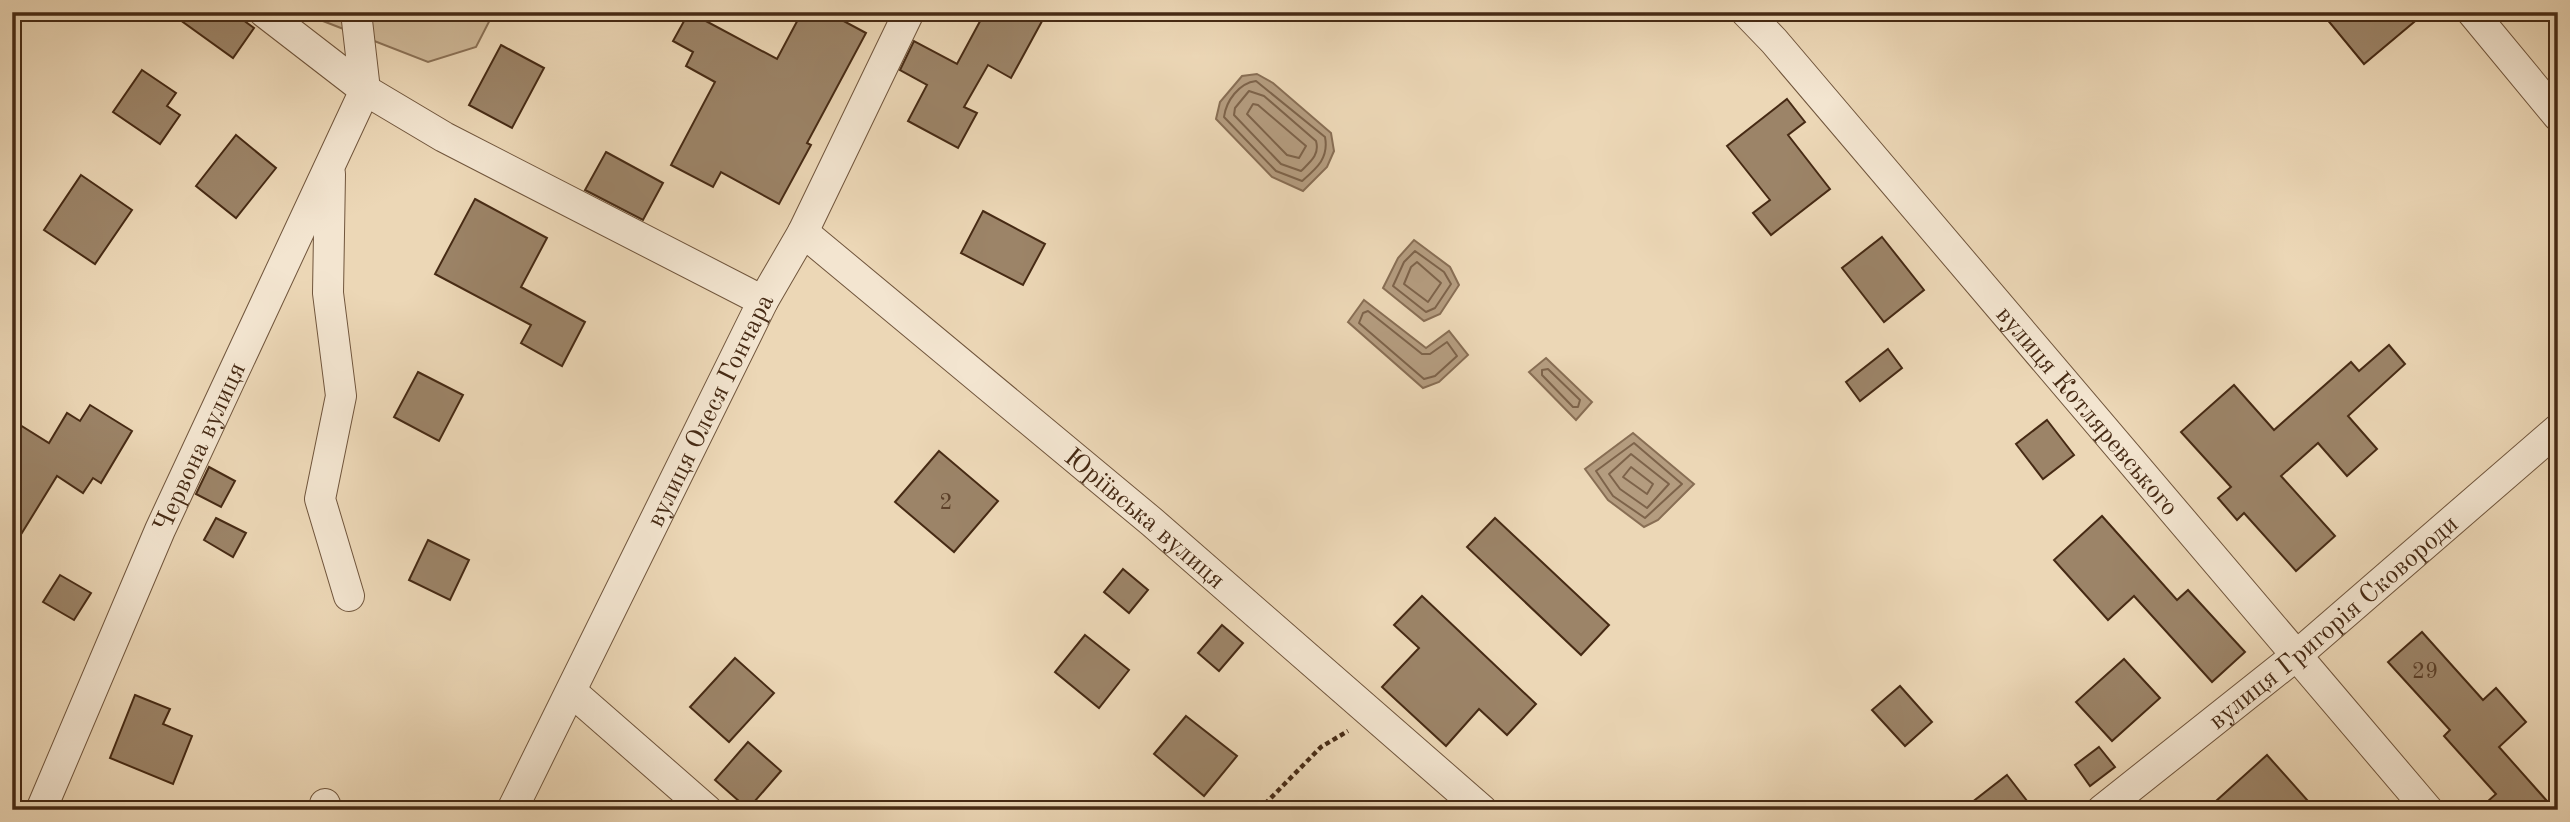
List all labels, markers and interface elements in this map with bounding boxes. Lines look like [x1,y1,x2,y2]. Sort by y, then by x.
street label: вулиця Олеся Гончара [643,290,779,531]
street label: вулиця Котляревського [1990,302,2183,521]
street label: Червона вулиця [150,359,251,537]
street label: Юріївська вулиця [1059,444,1229,594]
house number: 2 [939,491,953,514]
street label: вулиця Григорія Сковороди [2204,511,2464,735]
house number: 29 [2412,660,2438,683]

